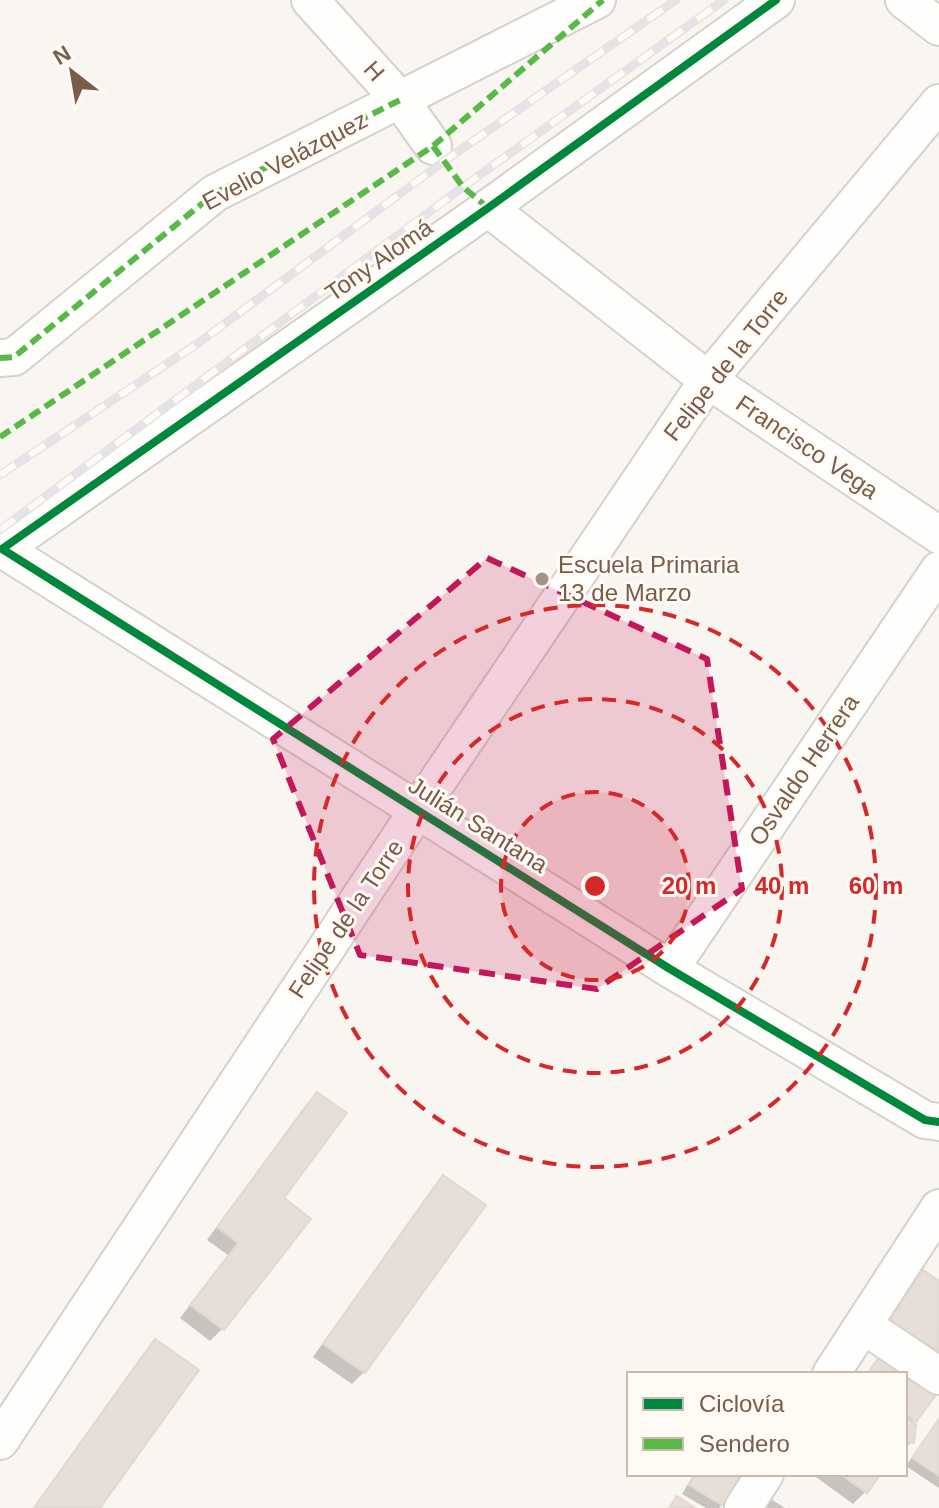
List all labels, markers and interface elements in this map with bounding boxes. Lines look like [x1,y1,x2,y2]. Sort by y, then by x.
north arrow [32,32,112,112]
text: N [49,40,75,70]
street label: H [359,55,390,86]
street label: Evelio Velázquez [198,106,372,215]
street label: Tony Alomá [320,213,438,306]
street label: Felipe de la Torre [658,283,793,446]
street label: Francisco Vega [731,389,884,504]
place label: Escuela Primaria 13 de Marzo [558,551,740,606]
marker: Escuela Primaria 13 de Marzo [533,570,551,588]
street label: Osvaldo Herrera [743,689,864,850]
street label: Julián Santana [404,771,553,878]
street label: Felipe de la Torre [283,834,409,1003]
centre of rings [581,872,609,900]
text: 20 m [662,872,716,899]
text: 40 m [755,872,809,899]
text: 60 m [849,872,903,899]
legend [627,1372,907,1476]
text: Ciclovía [699,1390,785,1417]
text: Sendero [699,1430,790,1457]

